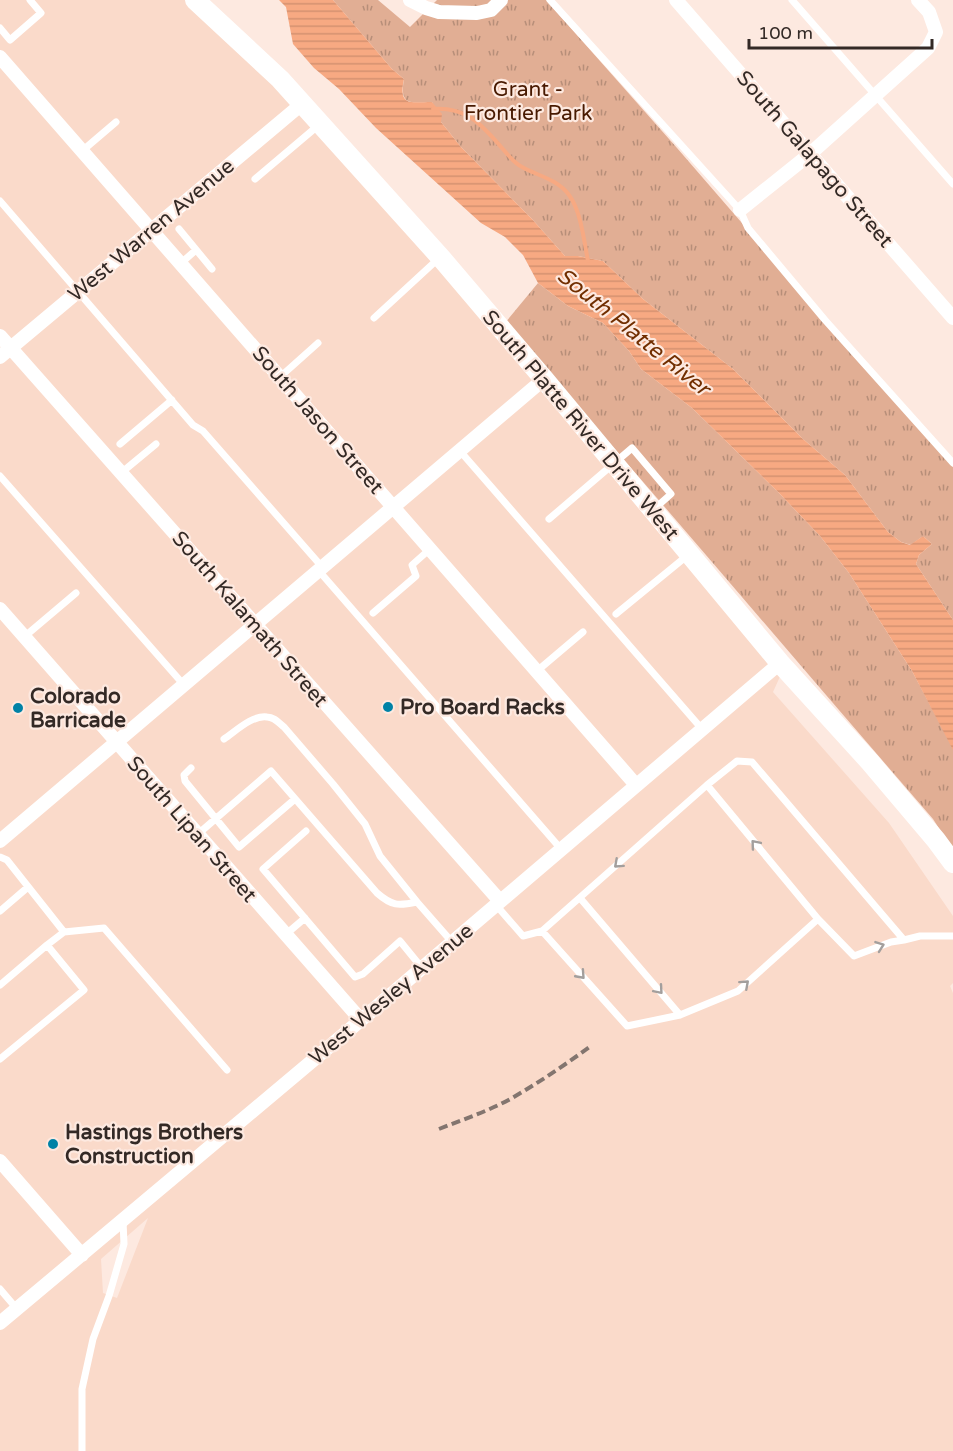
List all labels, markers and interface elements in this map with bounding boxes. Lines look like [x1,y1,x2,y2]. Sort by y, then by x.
scale bar [749,12,932,50]
text: 100 m [758,22,813,44]
street label: South Galapago Street [731,66,898,253]
park label: Grant - Frontier Park [464,77,592,126]
street label: West Warren Avenue [63,154,239,307]
water label: South Platte River [552,262,717,403]
street label: South Platte River Drive West [477,305,684,545]
street label: South Jason Street [247,341,389,499]
street label: South Kalamath Street [166,526,333,712]
place label: Colorado Barricade [30,684,126,733]
place label: Pro Board Racks [400,695,565,720]
marker: Pro Board Racks [381,700,395,714]
marker: Colorado Barricade [11,701,25,715]
street label: South Lipan Street [121,751,262,907]
one-way arrow [752,839,763,850]
one-way arrow [614,857,625,868]
street label: West Wesley Avenue [304,918,479,1070]
one-way arrow [874,941,885,954]
one-way arrow [574,968,585,979]
one-way arrow [738,980,749,991]
one-way arrow [652,983,663,994]
place label: Hastings Brothers Construction [65,1120,243,1169]
marker: Hastings Brothers Construction [46,1137,60,1151]

